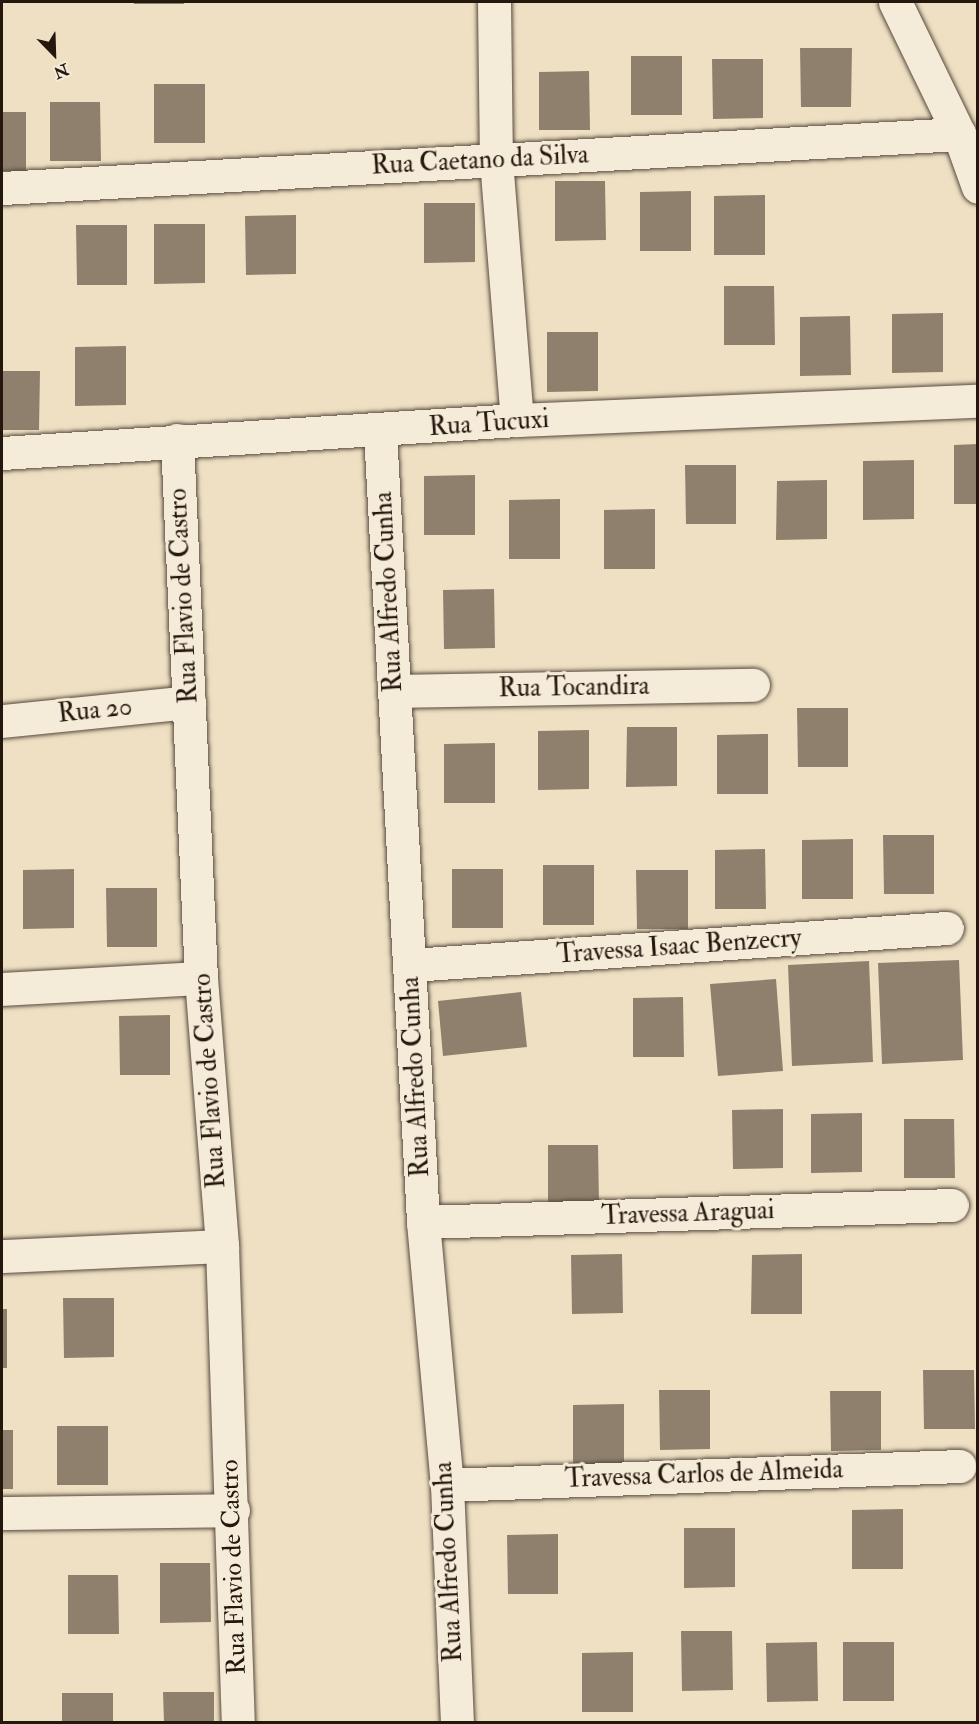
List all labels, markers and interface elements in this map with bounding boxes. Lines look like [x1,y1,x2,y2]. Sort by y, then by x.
north arrow [24,24,84,84]
text: N [51,59,72,83]
street label: Rua Caetano da Silva [371,140,589,182]
street label: Rua Tucuxi [428,404,550,444]
street label: Rua Flavio de Castro [163,488,205,704]
street label: Rua Alfredo Cunha [368,491,410,693]
street label: Rua Tocandira [498,671,650,705]
street label: Rua 20 [56,692,134,730]
street label: Travessa Isaac Benzecry [556,923,802,971]
street label: Rua Flavio de Castro [187,972,233,1190]
street label: Rua Alfredo Cunha [395,976,437,1178]
street label: Travessa Araguai [601,1195,775,1233]
street label: Travessa Carlos de Almeida [564,1455,844,1495]
street label: Rua Flavio de Castro [215,1459,253,1675]
street label: Rua Alfredo Cunha [428,1461,470,1663]

